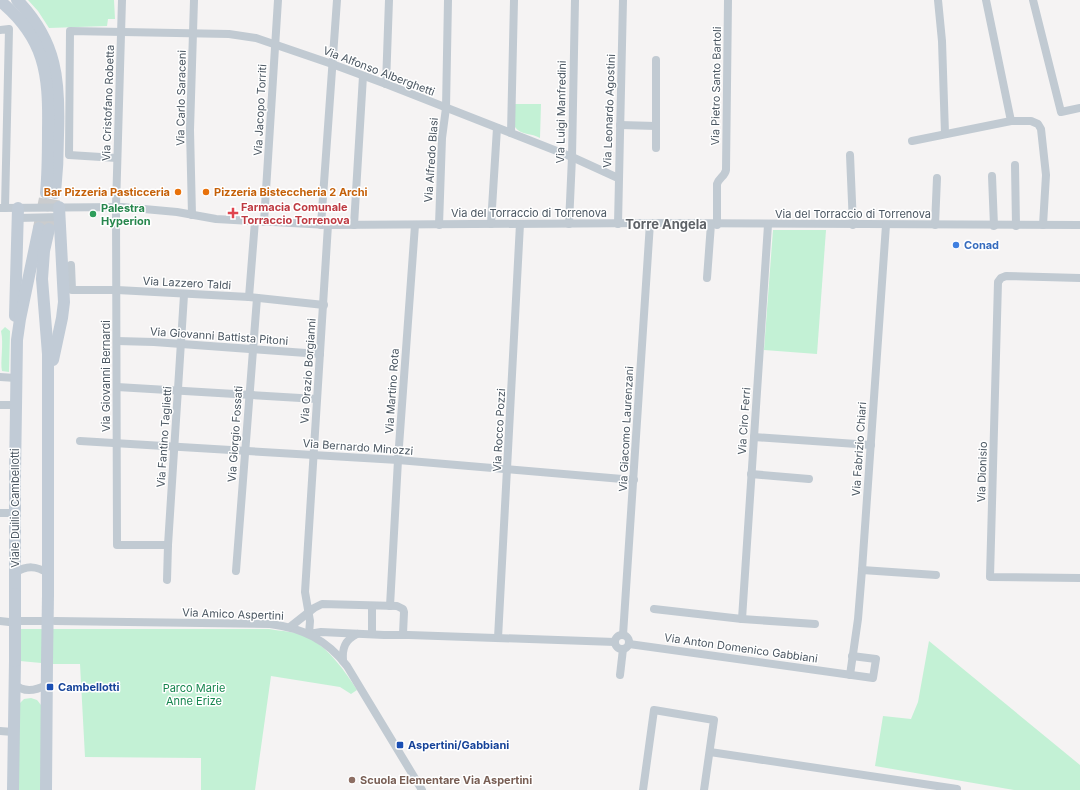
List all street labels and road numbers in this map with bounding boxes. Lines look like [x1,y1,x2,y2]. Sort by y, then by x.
street label: Via Pietro Santo Bartoli [708,26,724,146]
street label: Via Alfonso Alberghetti [321,43,437,99]
street label: Via Cristofano Robetta [99,45,117,161]
street label: Via Carlo Saraceni [173,50,189,146]
street label: Via Leonardo Agostini [600,54,618,168]
street label: Via Luigi Manfredini [553,60,569,164]
street label: Via Jacopo Torriti [251,64,269,156]
street label: Via Alfredo Blasi [421,117,441,203]
street label: Via del Torraccio di Torrenova [451,206,607,220]
street label: Via del Torraccio di Torrenova [775,207,931,221]
street label: Via Lazzero Taldi [142,274,232,292]
street label: Via Orazio Borgianni [297,318,319,424]
street label: Via Giovanni Bernardi [99,320,113,432]
street label: Via Giovanni Battista Pitoni [149,324,289,348]
street label: Via Martino Rota [382,348,402,434]
street label: Via Giacomo Laurenzani [616,366,636,492]
street label: Via Giorgio Fossati [225,385,245,483]
street label: Via Fantino Taglietti [153,386,175,488]
street label: Via Ciro Ferri [735,387,753,455]
street label: Via Rocco Pozzi [490,388,508,472]
street label: Via Fabrizio Chiari [849,401,869,497]
street label: Via Bernardo Minozzi [302,436,414,458]
street label: Via Dionisio [974,441,990,503]
street label: Viale Duilio Cambellotti [8,448,22,568]
street label: Via Amico Aspertini [182,605,284,623]
street label: Via Anton Domenico Gabbiani [663,630,819,666]

